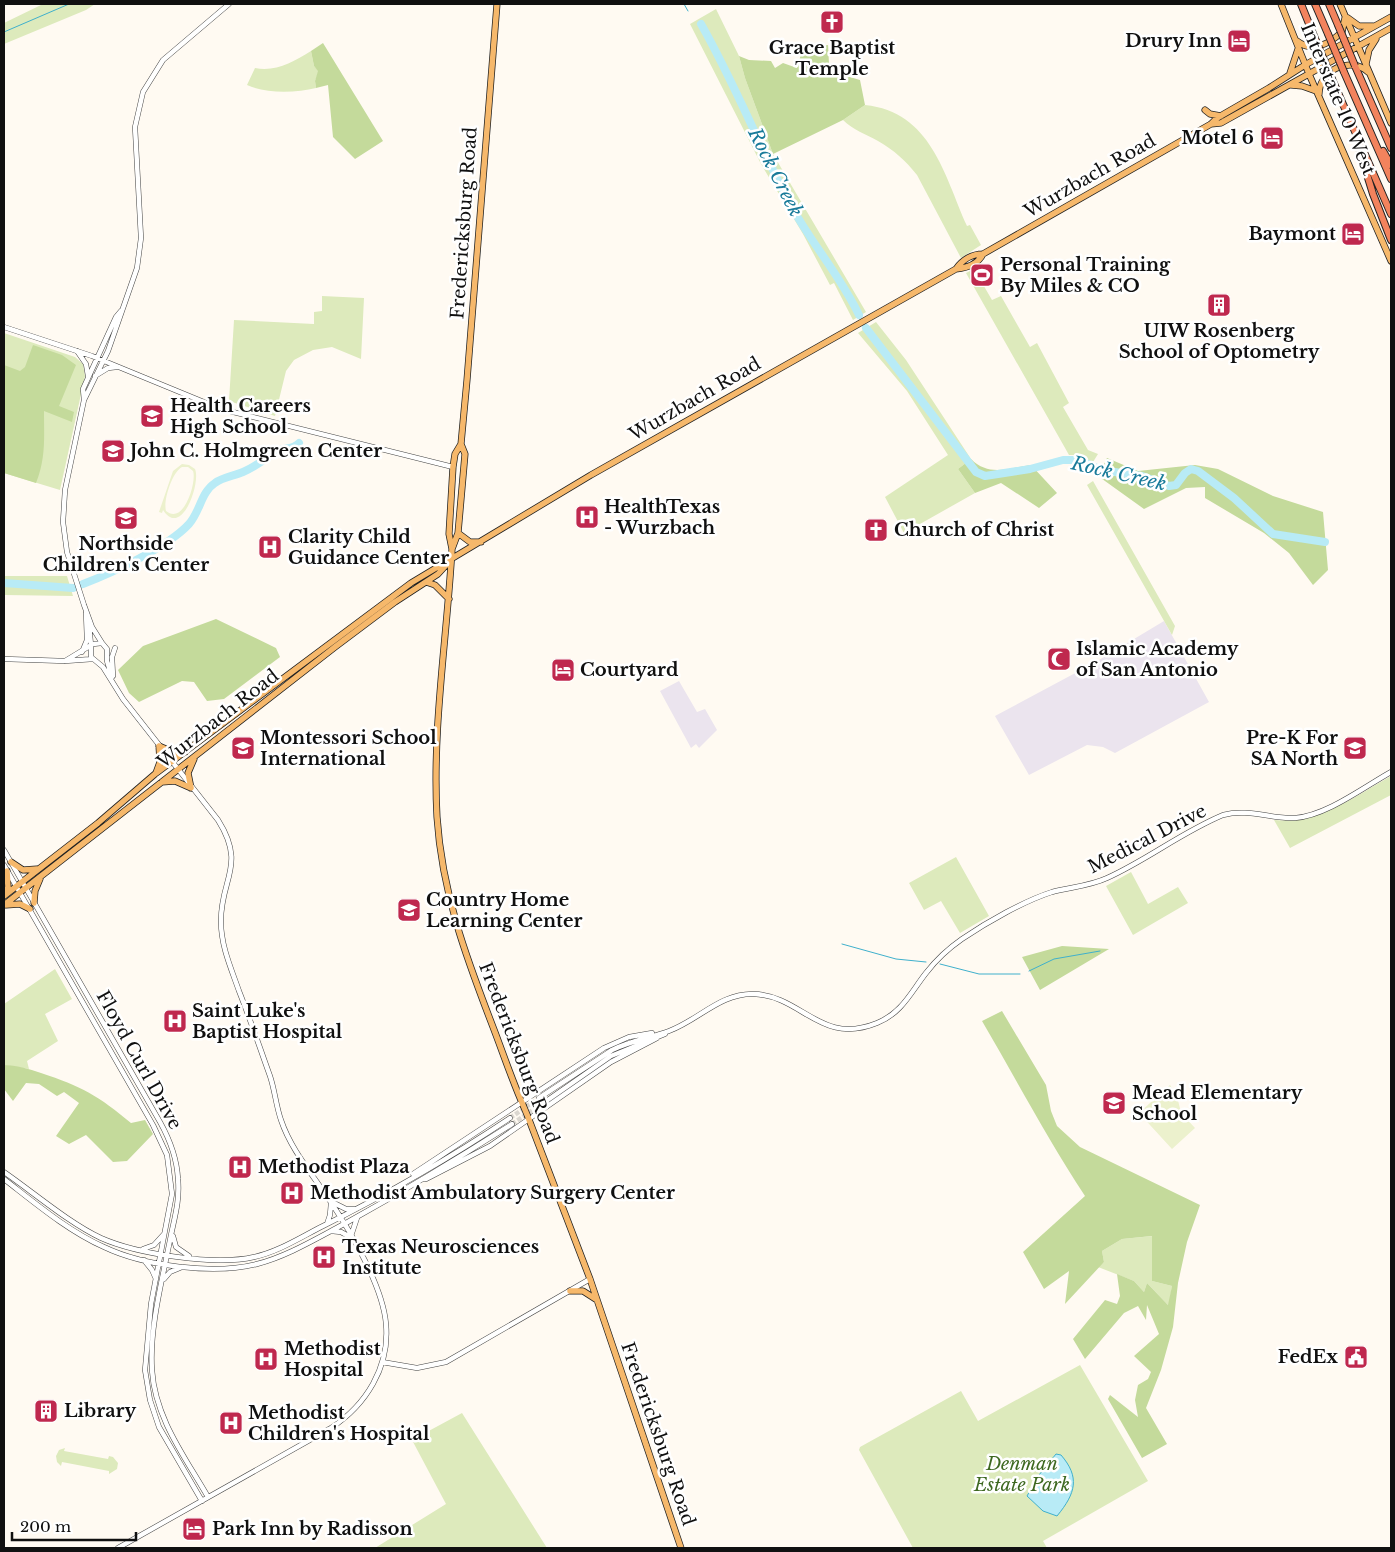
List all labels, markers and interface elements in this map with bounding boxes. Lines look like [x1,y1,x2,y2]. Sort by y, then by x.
church icon: Grace Baptist Temple [819,9,845,35]
street label: Interstate 10 West [1296,20,1380,179]
hotel icon: Drury Inn [1226,28,1252,54]
place label: Drury Inn [1125,30,1222,52]
place label: Grace Baptist Temple [769,37,895,80]
water label: Rock Creek [743,123,808,221]
hotel icon: Motel 6 [1259,125,1285,151]
street label: Fredericksburg Road [446,126,482,320]
place label: Motel 6 [1181,127,1254,149]
street label: Wurzbach Road [1020,129,1160,223]
hotel icon: Baymont [1340,221,1366,247]
place label: Baymont [1248,223,1336,245]
place label: Personal Training By Miles & CO [1000,254,1171,297]
sports icon: Personal Training By Miles & CO [969,262,995,288]
building icon: UIW Rosenberg School of Optometry [1206,292,1232,318]
place label: UIW Rosenberg School of Optometry [1119,320,1320,363]
street label: Wurzbach Road [625,352,765,446]
place label: Health Careers High School [170,395,311,438]
school or university icon: Health Careers High School [139,403,165,429]
school or university icon: John C. Holmgreen Center [100,438,126,464]
place label: John C. Holmgreen Center [126,440,382,462]
water label: Rock Creek [1068,451,1169,496]
place label: HealthTexas - Wurzbach [604,496,720,539]
hospital icon: HealthTexas - Wurzbach [574,504,600,530]
school or university icon: Northside Children's Center [113,505,139,531]
church icon: Church of Christ [863,517,889,543]
place label: Church of Christ [894,519,1054,541]
place label: Clarity Child Guidance Center [288,526,449,569]
place label: Northside Children's Center [43,533,209,576]
hospital icon: Clarity Child Guidance Center [257,534,283,560]
place label: Islamic Academy of San Antonio [1076,638,1239,681]
mosque icon: Islamic Academy of San Antonio [1046,646,1072,672]
hotel icon: Courtyard [550,657,576,683]
place label: Courtyard [580,659,679,681]
street label: Wurzbach Road [152,665,283,774]
place label: Montessori School International [260,727,437,770]
place label: Pre-K For SA North [1246,727,1338,770]
school or university icon: Montessori School International [230,735,256,761]
school or university icon: Pre-K For SA North [1342,735,1368,761]
street label: Medical Drive [1084,800,1210,878]
place label: Country Home Learning Center [426,889,582,932]
school or university icon: Country Home Learning Center [396,897,422,923]
street label: Fredericksburg Road [474,959,564,1147]
street label: Floyd Curl Drive [92,987,186,1133]
place label: Saint Luke's Baptist Hospital [192,1000,343,1043]
hospital icon: Saint Luke's Baptist Hospital [162,1008,188,1034]
place label: Mead Elementary School [1132,1082,1303,1125]
school or university icon: Mead Elementary School [1101,1090,1127,1116]
hospital icon: Methodist Plaza [227,1154,253,1180]
place label: Methodist Plaza [258,1156,410,1178]
hospital icon: Methodist Ambulatory Surgery Center [279,1180,305,1206]
place label: Methodist Ambulatory Surgery Center [310,1182,675,1204]
place label: Texas Neurosciences Institute [342,1236,539,1279]
hospital icon: Texas Neurosciences Institute [311,1244,337,1270]
place label: Methodist Hospital [284,1338,381,1381]
street label: Fredericksburg Road [616,1339,700,1529]
public building icon: FedEx [1343,1344,1369,1370]
hospital icon: Methodist Hospital [253,1346,279,1372]
place label: FedEx [1278,1346,1338,1368]
building icon: Library [33,1398,59,1424]
place label: Library [64,1400,136,1422]
place label: Methodist Children's Hospital [248,1402,430,1445]
hospital icon: Methodist Children's Hospital [218,1410,244,1436]
park label: Denman Estate Park [973,1453,1070,1496]
scale bar [12,1510,136,1542]
hotel icon: Park Inn by Radisson [181,1516,207,1542]
text: 200 m [20,1517,71,1536]
place label: Park Inn by Radisson [212,1518,413,1540]

